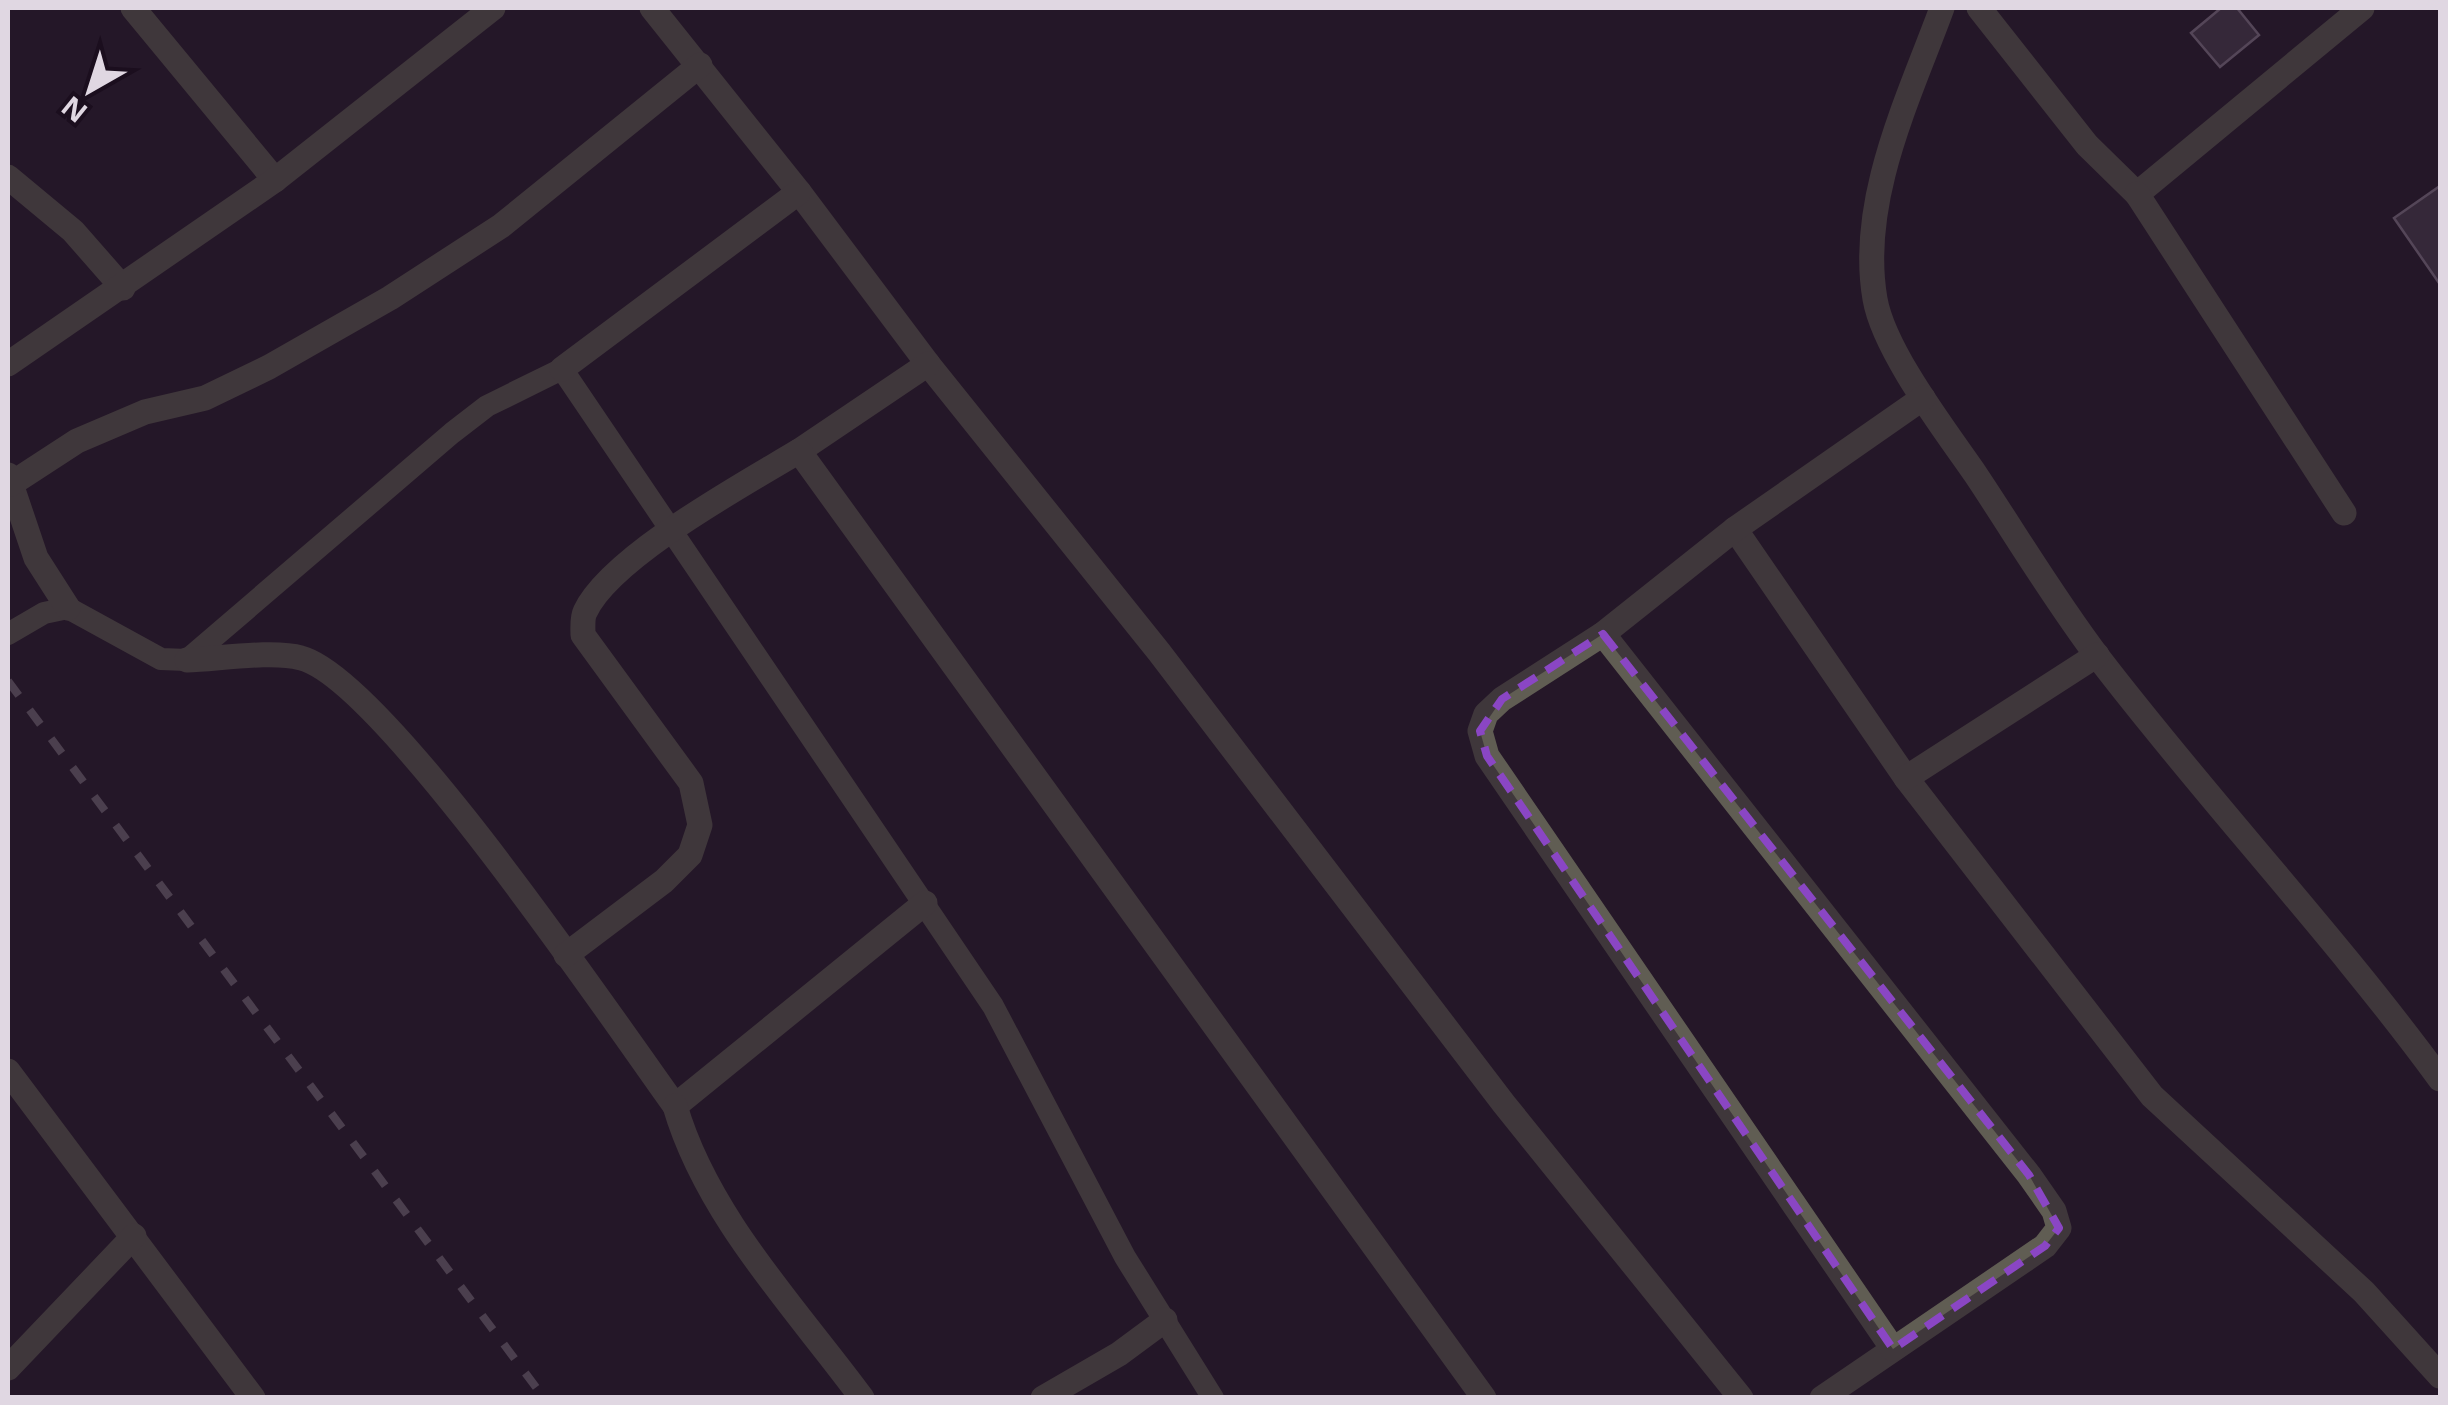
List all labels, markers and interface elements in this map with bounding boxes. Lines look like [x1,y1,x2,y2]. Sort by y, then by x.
north arrow [40,40,140,140]
text: N [53,88,94,132]

